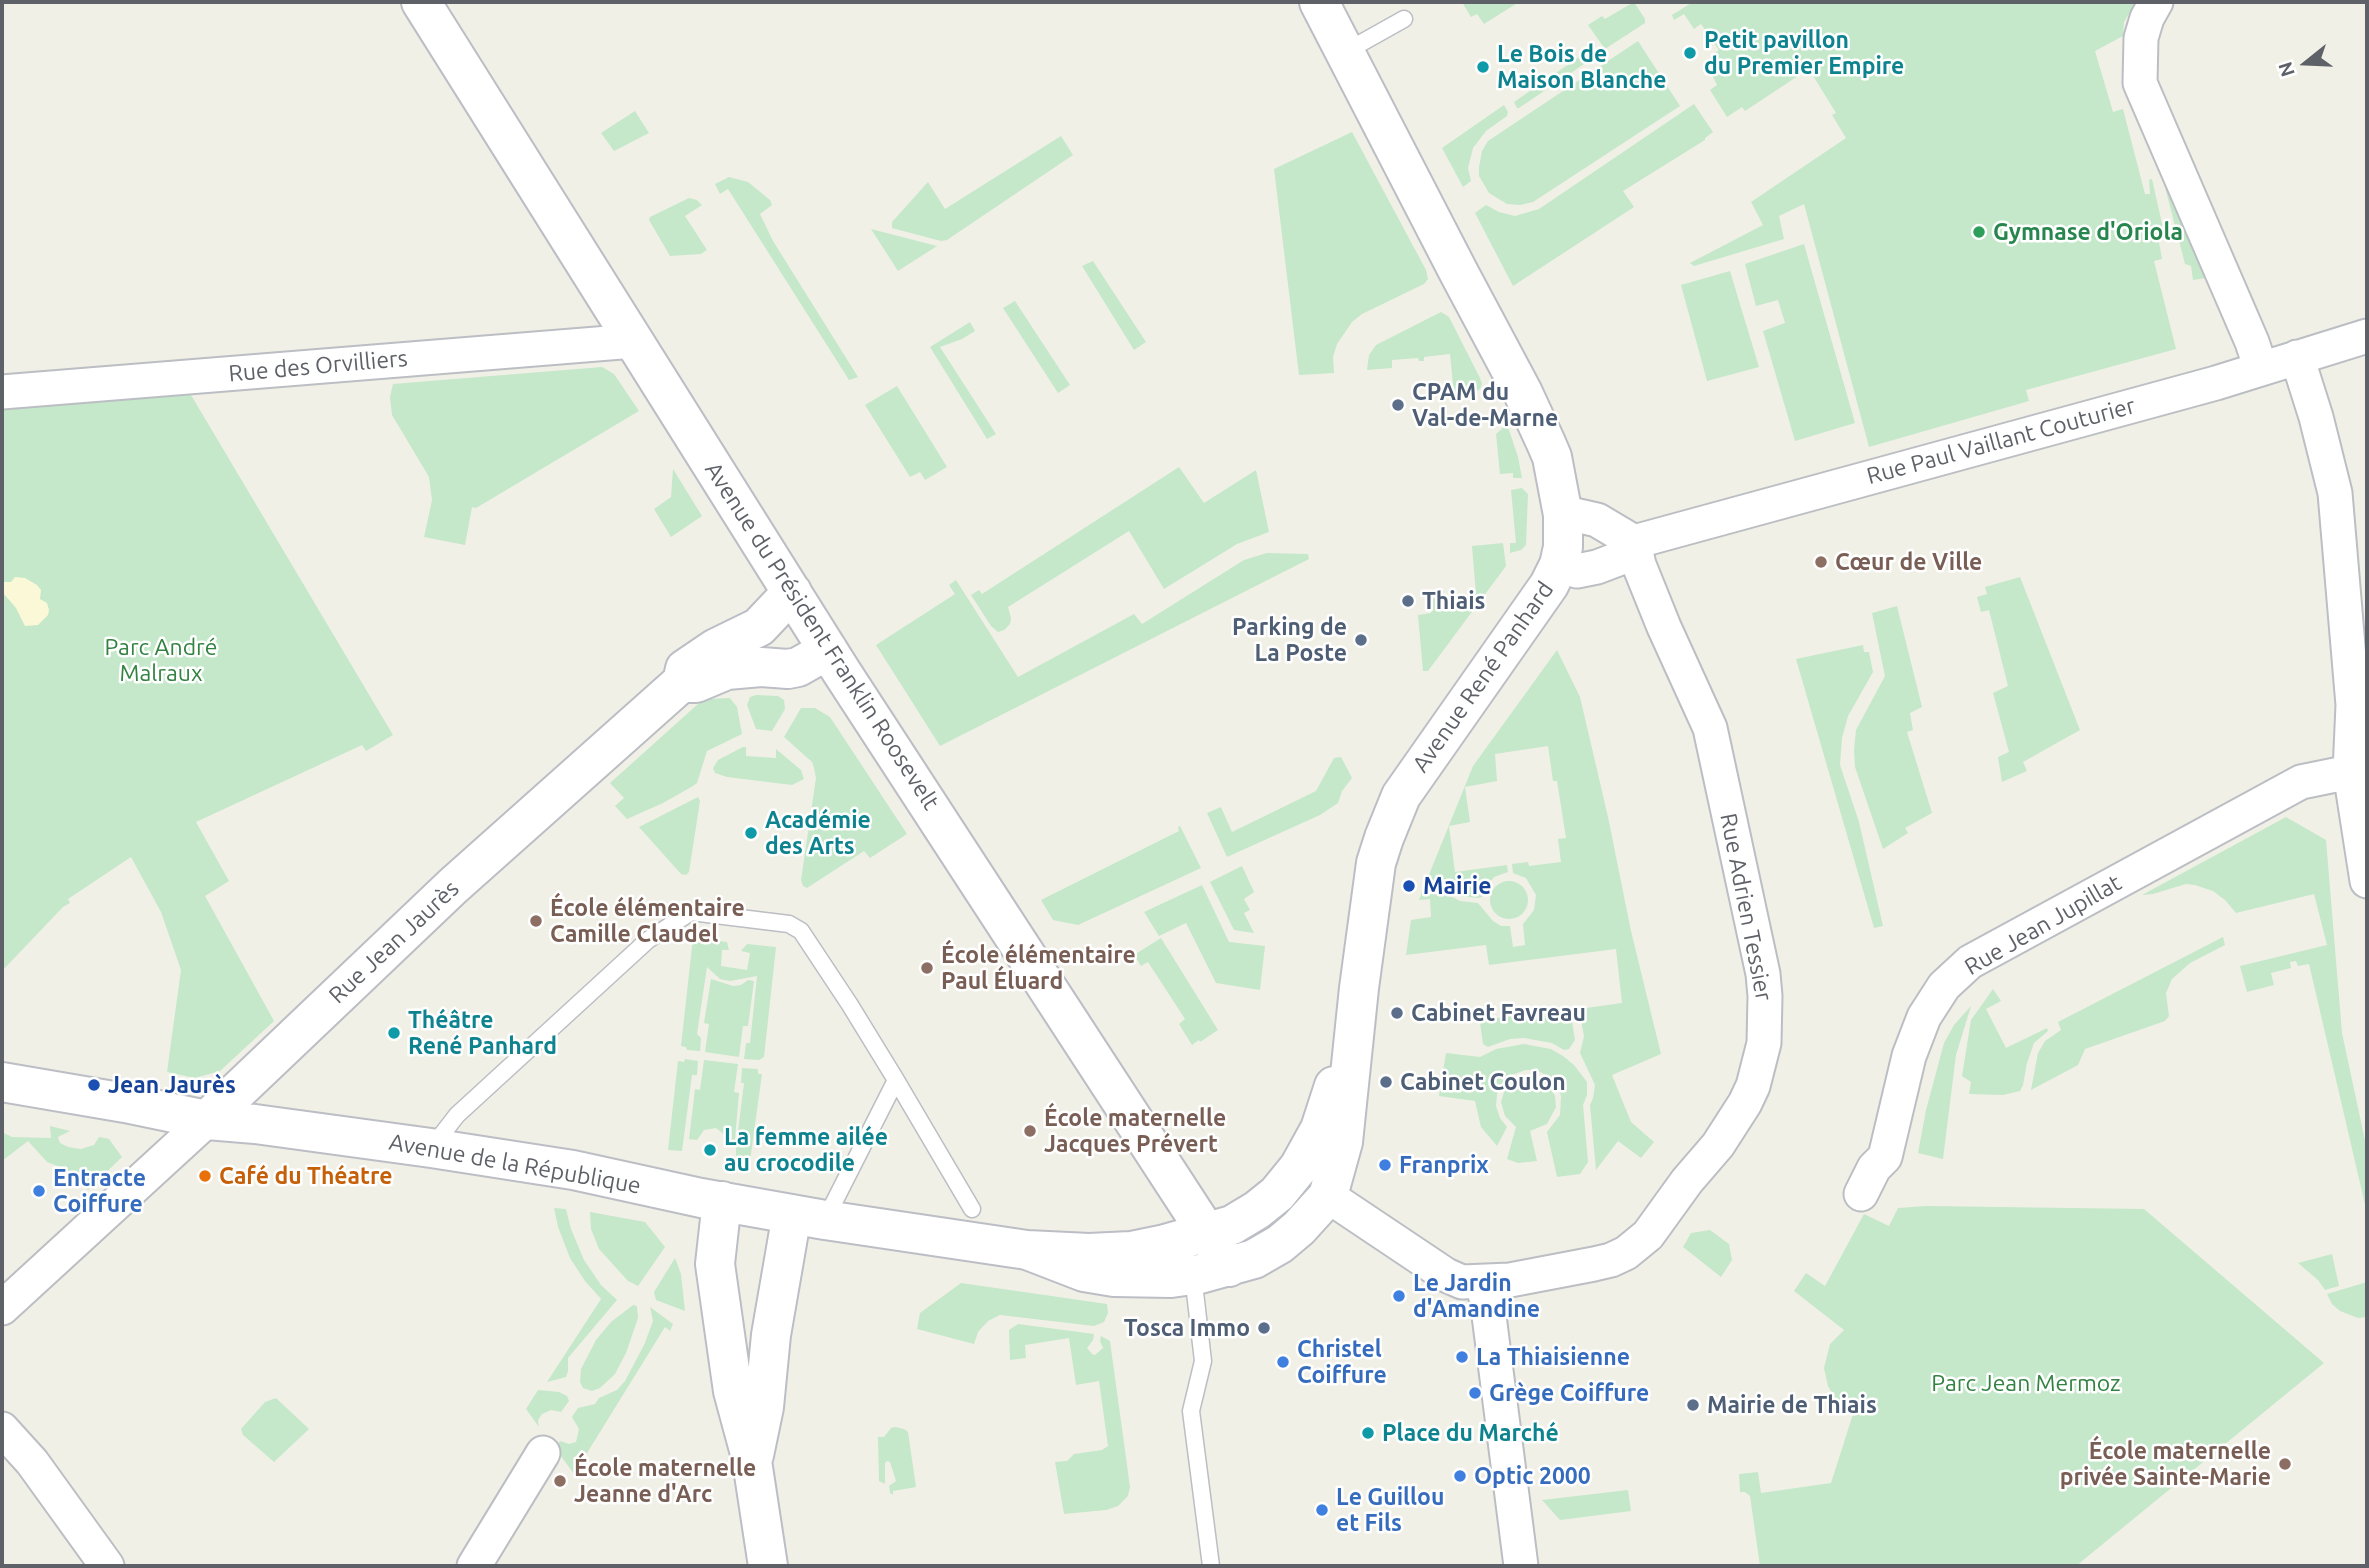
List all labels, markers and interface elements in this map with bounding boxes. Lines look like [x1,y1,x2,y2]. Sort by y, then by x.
place label: Petit pavillon du Premier Empire [1704,26,1904,80]
north arrow [2271,28,2341,98]
place label: Le Bois de Maison Blanche [1497,40,1666,94]
marker: Petit pavillon du Premier Empire [1682,45,1698,61]
marker: Le Bois de Maison Blanche [1475,59,1491,75]
text: N [2273,59,2299,80]
place label: Gymnase d'Oriola [1993,218,2183,246]
marker: Gymnase d'Oriola [1971,224,1987,240]
street label: Rue des Orvilliers [227,344,409,388]
place label: CPAM du Val-de-Marne [1412,378,1558,432]
street label: Rue Paul Vaillant Couturier [1864,392,2138,490]
marker: CPAM du Val-de-Marne [1390,397,1406,413]
street label: Avenue du Président Franklin Roosevelt [699,457,945,815]
place label: Cœur de Ville [1835,548,1982,576]
marker: Cœur de Ville [1813,554,1829,570]
street label: Avenue René Panhard [1407,576,1559,778]
place label: Thiais [1422,587,1485,615]
marker: Thiais [1400,593,1416,609]
place label: Parking de La Poste [1232,613,1347,667]
marker: Parking de La Poste [1353,632,1369,648]
park label: Parc André Malraux [105,633,217,687]
place label: Académie des Arts [765,806,871,860]
street label: Rue Adrien Tessier [1714,811,1778,1003]
marker: Académie des Arts [743,825,759,841]
street label: Rue Jean Jupillat [1960,869,2126,981]
place label: Mairie [1423,872,1491,900]
street label: Rue Jean Jaurès [323,875,465,1009]
marker: Mairie [1401,878,1417,894]
place label: École élémentaire Camille Claudel [550,894,745,948]
marker: École élémentaire Camille Claudel [528,913,544,929]
place label: École élémentaire Paul Éluard [941,941,1136,995]
marker: École élémentaire Paul Éluard [919,960,935,976]
place label: Cabinet Favreau [1411,999,1586,1027]
marker: Cabinet Favreau [1389,1005,1405,1021]
place label: Théâtre René Panhard [408,1006,557,1060]
marker: Théâtre René Panhard [386,1025,402,1041]
place label: Cabinet Coulon [1400,1068,1566,1096]
place label: Jean Jaurès [108,1071,236,1099]
marker: Cabinet Coulon [1378,1074,1394,1090]
marker: Jean Jaurès [86,1077,102,1093]
place label: École maternelle Jacques Prévert [1044,1104,1226,1158]
place label: La femme ailée au crocodile [724,1123,888,1177]
marker: École maternelle Jacques Prévert [1022,1123,1038,1139]
street label: Avenue de la République [387,1128,643,1200]
marker: La femme ailée au crocodile [702,1142,718,1158]
place label: Franprix [1399,1151,1489,1179]
marker: Franprix [1377,1157,1393,1173]
place label: Café du Théatre [219,1162,393,1190]
place label: Entracte Coiffure [53,1164,146,1218]
marker: Café du Théatre [197,1168,213,1184]
marker: Entracte Coiffure [31,1183,47,1199]
place label: Le Jardin d'Amandine [1413,1269,1540,1323]
marker: Le Jardin d'Amandine [1391,1288,1407,1304]
place label: Tosca Immo [1124,1314,1250,1342]
marker: Tosca Immo [1256,1320,1272,1336]
place label: Christel Coiffure [1297,1335,1387,1389]
place label: La Thiaisienne [1476,1343,1630,1371]
marker: La Thiaisienne [1454,1349,1470,1365]
marker: Christel Coiffure [1275,1354,1291,1370]
park label: Parc Jean Mermoz [1931,1369,2121,1397]
place label: Grège Coiffure [1489,1379,1649,1407]
marker: Grège Coiffure [1467,1385,1483,1401]
place label: Mairie de Thiais [1707,1391,1877,1419]
marker: Mairie de Thiais [1685,1397,1701,1413]
place label: Place du Marché [1382,1419,1559,1447]
marker: Place du Marché [1360,1425,1376,1441]
place label: École maternelle privée Sainte-Marie [2060,1437,2271,1491]
place label: École maternelle Jeanne d'Arc [574,1454,756,1508]
marker: École maternelle privée Sainte-Marie [2277,1456,2293,1472]
place label: Optic 2000 [1474,1462,1591,1490]
marker: Optic 2000 [1452,1468,1468,1484]
marker: École maternelle Jeanne d'Arc [552,1473,568,1489]
place label: Le Guillou et Fils [1336,1483,1444,1537]
marker: Le Guillou et Fils [1314,1502,1330,1518]

